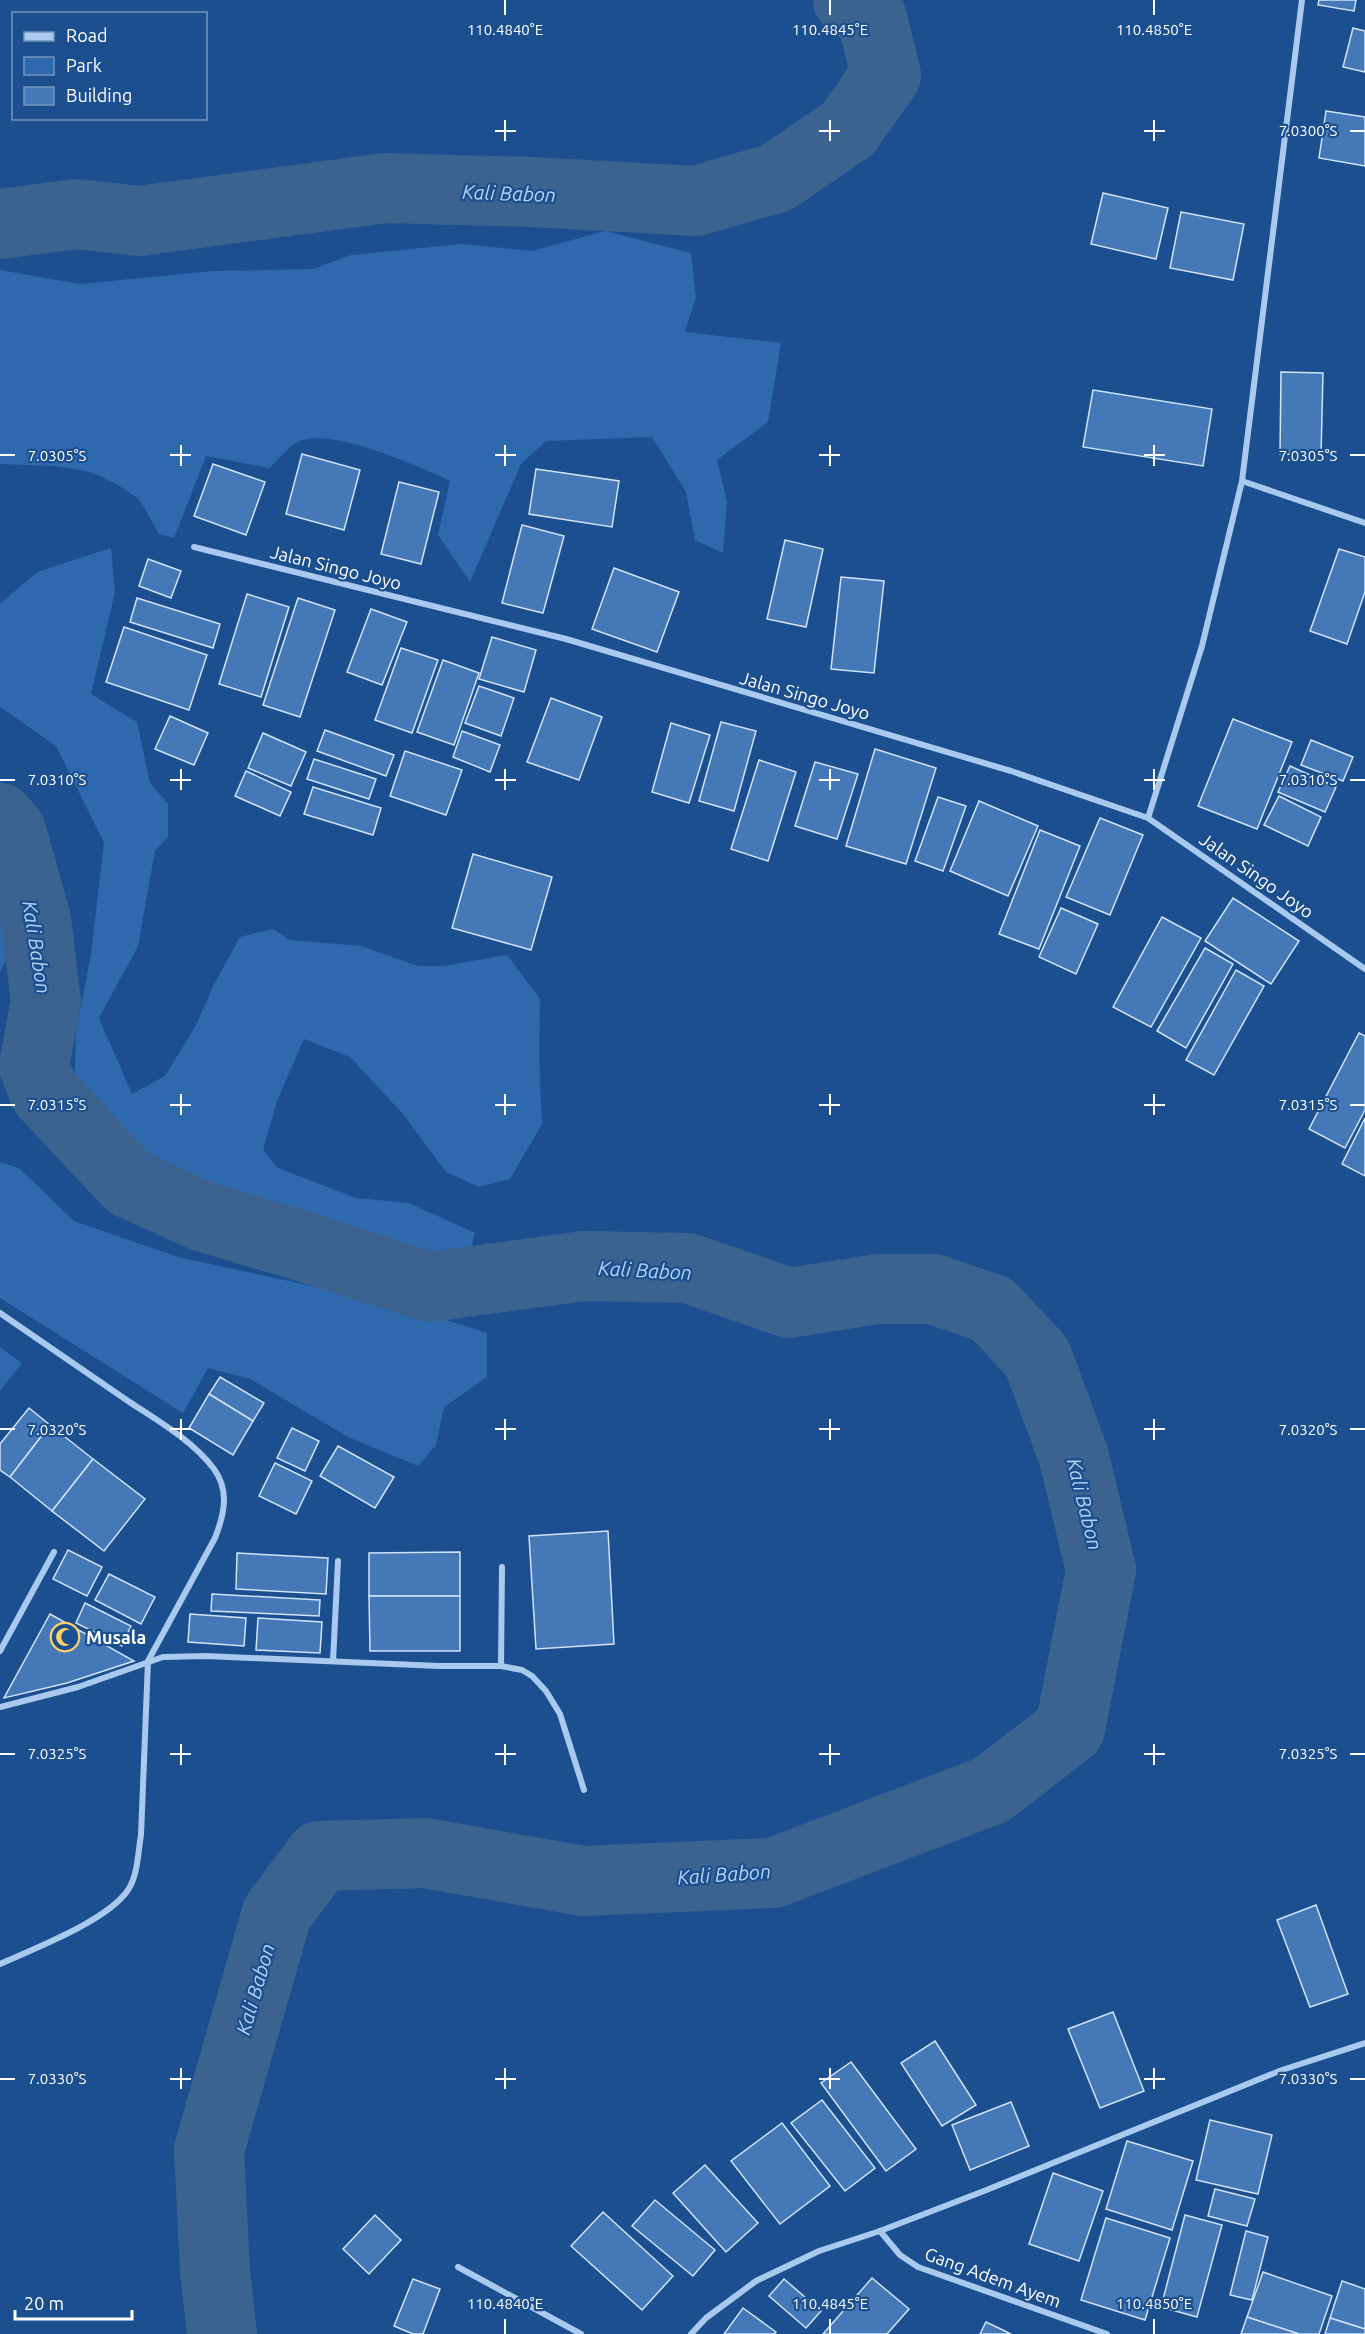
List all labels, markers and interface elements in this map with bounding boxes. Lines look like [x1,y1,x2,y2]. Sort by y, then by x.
legend [12,12,207,120]
text: 110.4840°E [467,21,543,38]
text: 110.4845°E [792,21,868,38]
text: 110.4850°E [1116,21,1192,38]
text: Road [66,25,108,45]
text: Park [66,55,102,75]
text: Building [66,85,132,105]
text: 7.0300°S [1279,122,1337,139]
water label: Kali Babon [462,180,556,206]
text: 7.0305°S [28,447,86,464]
text: 7.0305°S [1279,447,1337,464]
street label: Jalan Singo Joyo [269,541,403,593]
street label: Jalan Singo Joyo [738,667,872,723]
text: 7.0310°S [28,771,86,788]
text: 7.0310°S [1279,771,1337,788]
street label: Jalan Singo Joyo [1196,828,1318,922]
water label: Kali Babon [18,899,56,995]
text: 7.0315°S [28,1096,86,1113]
text: 7.0315°S [1279,1096,1337,1113]
water label: Kali Babon [598,1256,692,1284]
text: 7.0320°S [28,1421,86,1438]
text: 7.0320°S [1279,1421,1337,1438]
water label: Kali Babon [1062,1456,1108,1552]
mosque icon: Musala [49,1621,81,1653]
place label: Musala [86,1627,146,1647]
text: 7.0325°S [28,1745,86,1762]
text: 7.0325°S [1279,1745,1337,1762]
water label: Kali Babon [676,1859,772,1889]
water label: Kali Babon [231,1941,279,2037]
text: 7.0330°S [28,2070,86,2087]
text: 7.0330°S [1279,2070,1337,2087]
street label: Gang Adem Ayem [922,2243,1064,2311]
scale bar [15,2283,132,2321]
text: 20 m [24,2293,64,2313]
text: 110.4840°E [467,2295,543,2312]
text: 110.4845°E [792,2295,868,2312]
text: 110.4850°E [1116,2295,1192,2312]

